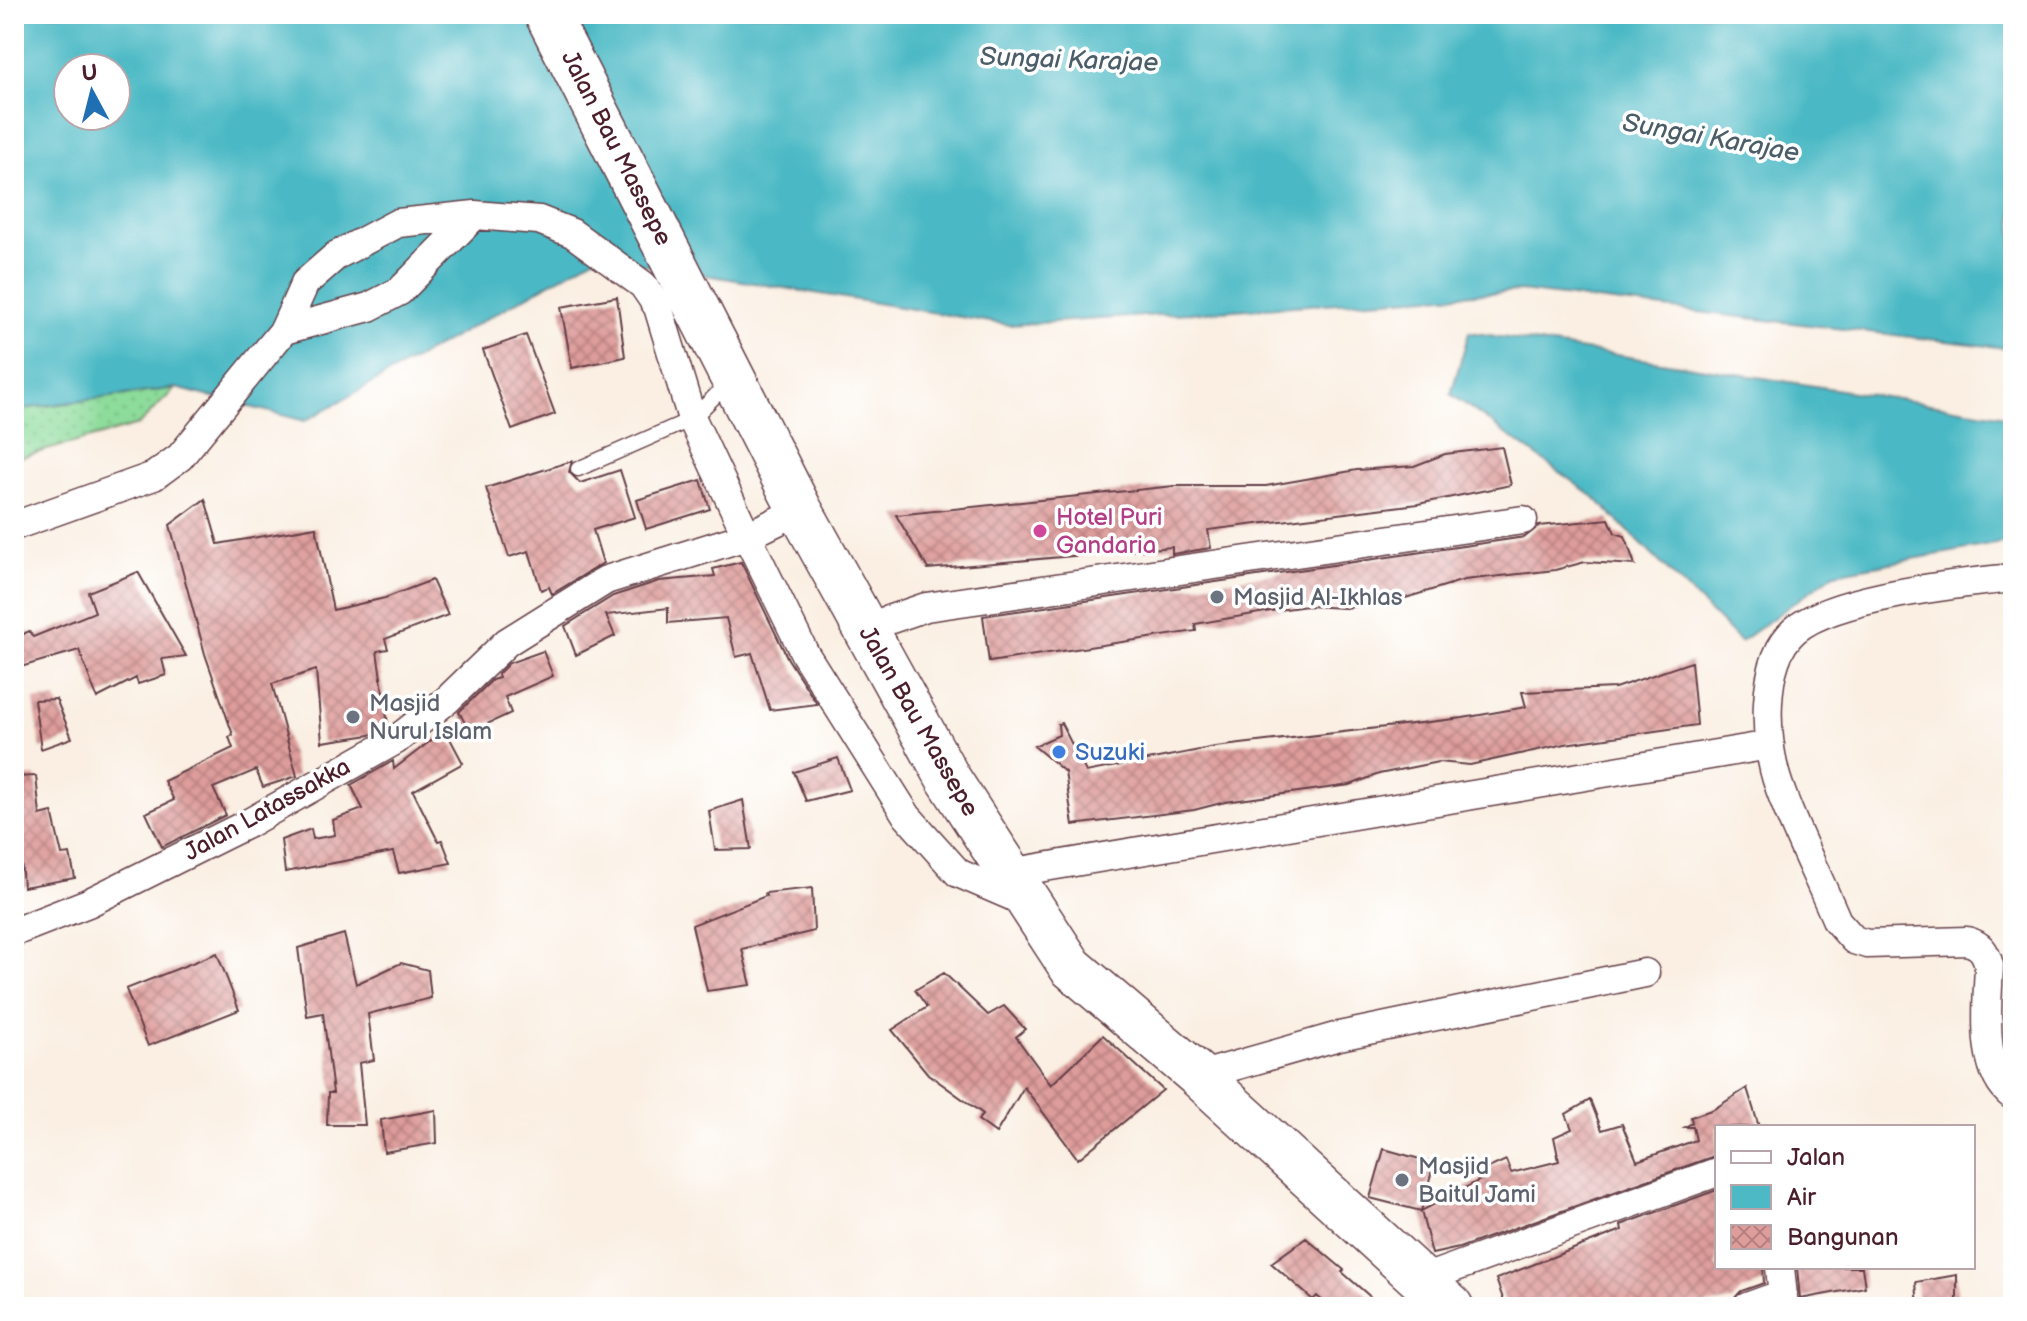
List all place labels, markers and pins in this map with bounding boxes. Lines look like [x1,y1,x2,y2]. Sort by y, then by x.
place label: Hotel Puri Gandaria [1056,503,1162,560]
marker: Hotel Puri Gandaria [1031,522,1049,540]
place label: Masjid Al-Ikhlas [1233,583,1403,612]
marker: Masjid Al-Ikhlas [1208,588,1226,606]
place label: Masjid Nurul Islam [369,689,492,746]
marker: Masjid Nurul Islam [344,708,362,726]
place label: Suzuki [1075,738,1145,767]
marker: Suzuki [1050,743,1068,761]
place label: Masjid Baitul Jami [1418,1152,1536,1209]
marker: Masjid Baitul Jami [1393,1171,1411,1189]

